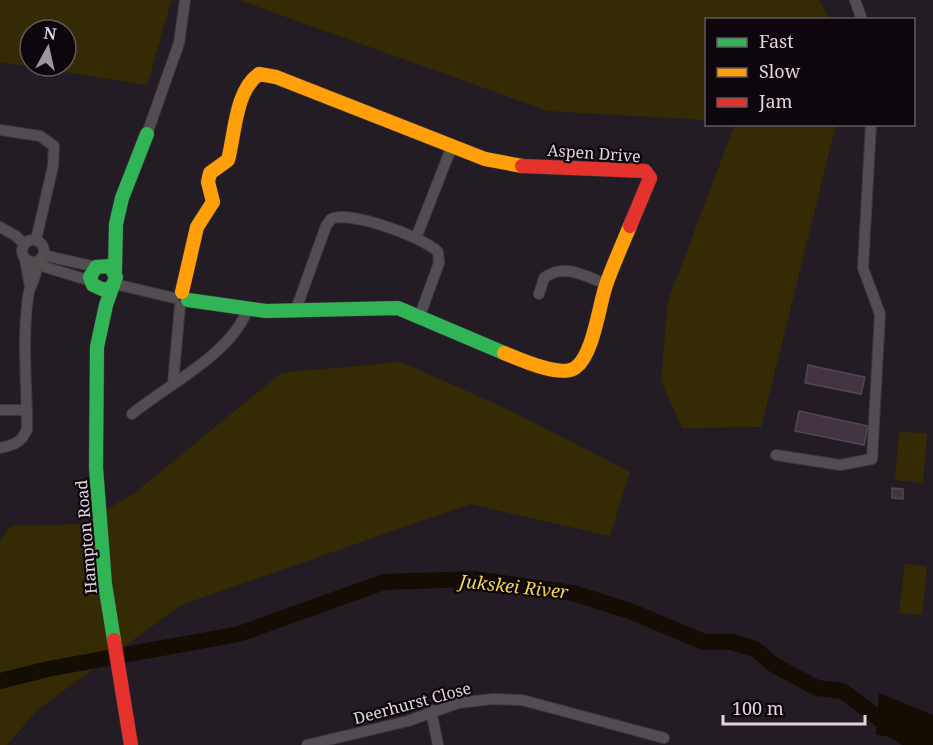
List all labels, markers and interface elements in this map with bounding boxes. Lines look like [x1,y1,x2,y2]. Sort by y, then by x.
north arrow [18,18,78,78]
legend [705,18,915,126]
text: N [42,21,58,45]
text: Fast [759,29,794,53]
text: Slow [759,59,801,83]
text: Jam [758,89,793,113]
street label: Aspen Drive [547,139,641,167]
street label: Hampton Road [70,479,102,595]
water label: Jukskei River [456,568,570,604]
street label: Deerhurst Close [351,677,473,729]
scale bar [723,688,866,726]
text: 100 m [732,696,784,720]

